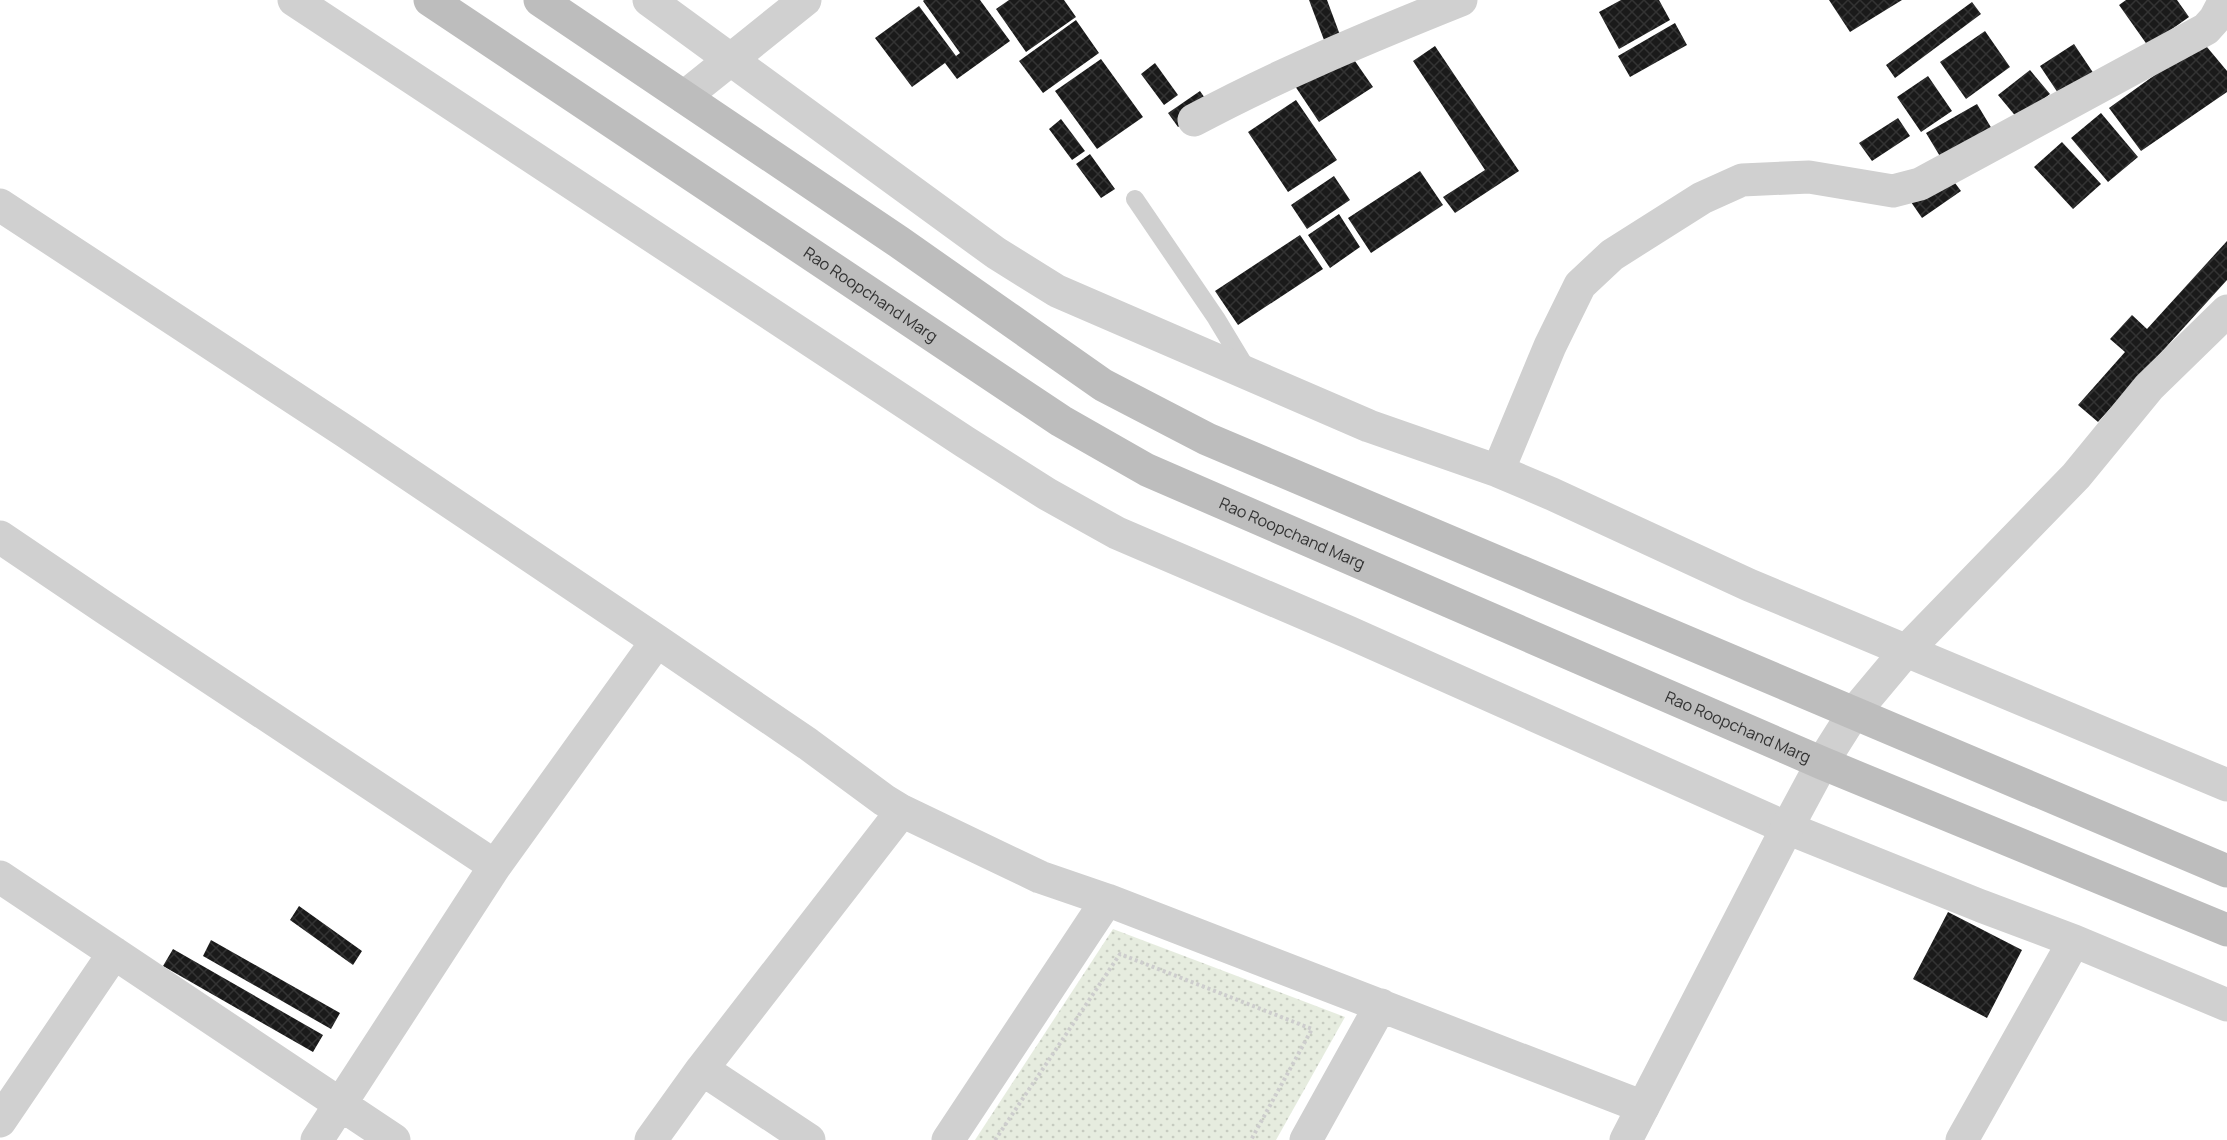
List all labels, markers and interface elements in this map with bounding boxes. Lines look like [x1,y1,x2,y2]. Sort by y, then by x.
street label: Rao Roopchand Marg [800,241,942,347]
street label: Rao Roopchand Marg [1216,492,1369,574]
street label: Rao Roopchand Marg [1662,685,1814,768]

